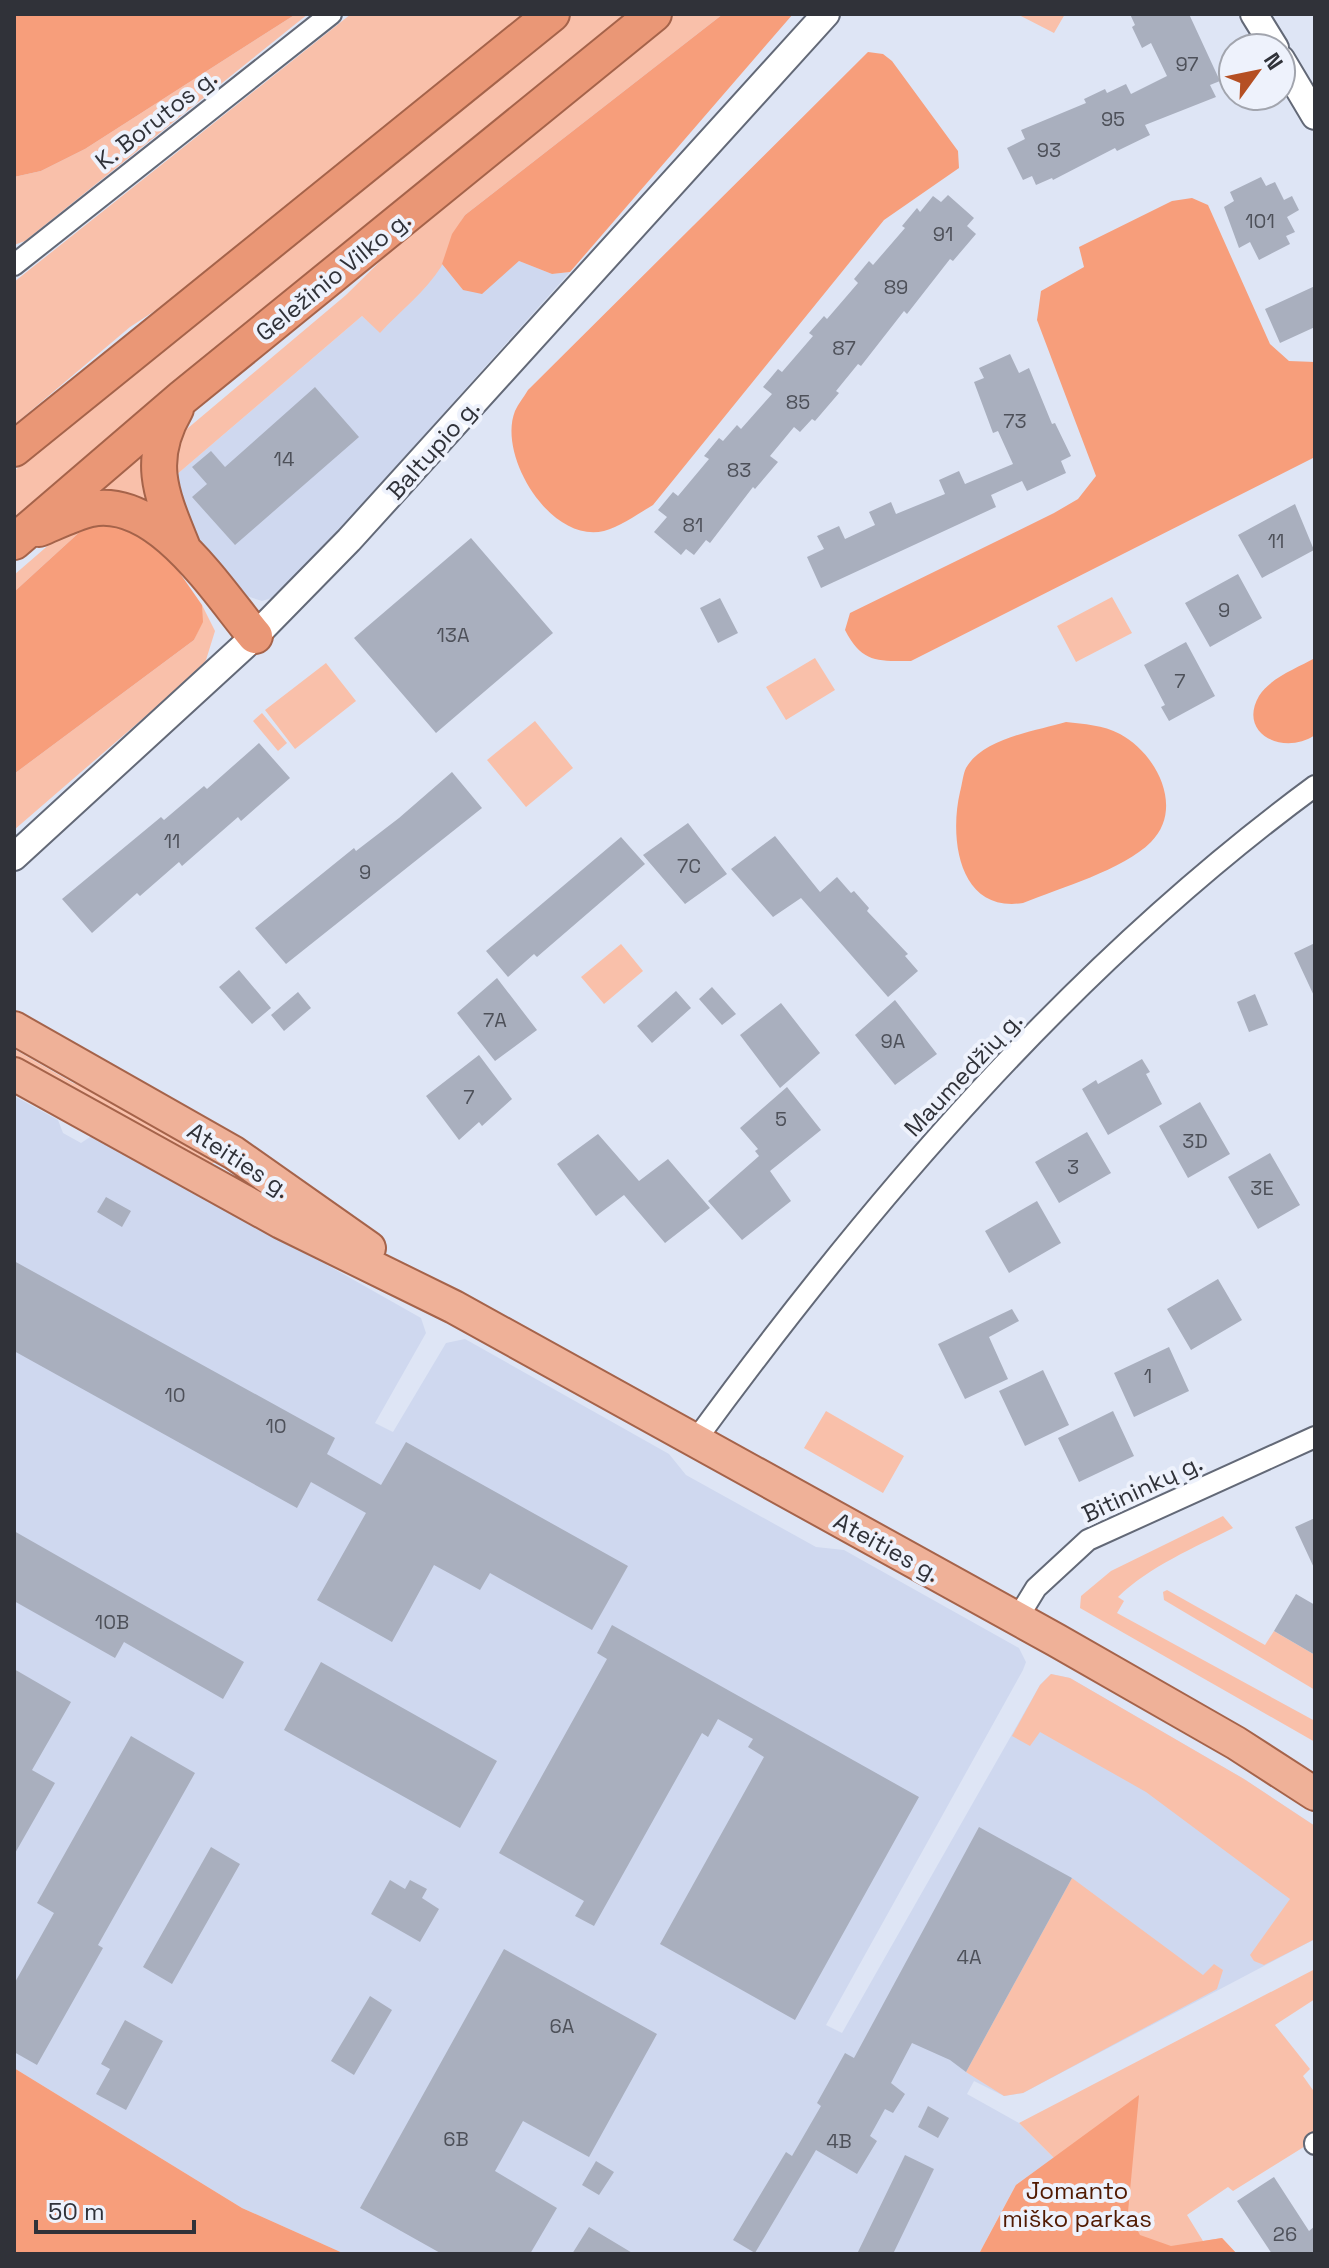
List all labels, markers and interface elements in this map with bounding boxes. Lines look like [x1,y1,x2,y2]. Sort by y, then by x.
north arrow [1217,32,1297,112]
text: N [1258,47,1290,75]
house number: 97 [1175,51,1199,77]
street label: K. Borutos g. [89,62,223,176]
house number: 95 [1101,106,1125,132]
house number: 93 [1037,137,1061,163]
street label: Geležinio Vilko g. [249,204,417,348]
house number: 101 [1245,208,1275,234]
house number: 91 [933,221,953,247]
house number: 89 [884,274,908,300]
house number: 87 [832,335,856,361]
house number: 85 [786,389,810,415]
street label: Baltupio g. [380,392,486,506]
house number: 73 [1003,408,1027,434]
house number: 14 [274,446,294,472]
house number: 83 [727,457,751,483]
house number: 81 [683,512,703,538]
house number: 11 [1268,528,1284,554]
house number: 9 [1218,597,1230,623]
house number: 13A [436,622,470,648]
house number: 7 [1174,668,1186,694]
house number: 11 [164,828,180,854]
house number: 7C [677,853,701,879]
house number: 9 [359,859,371,885]
street label: Maumedžių g. [897,1005,1029,1143]
house number: 7A [483,1007,507,1033]
house number: 9A [881,1028,906,1054]
house number: 7 [463,1084,475,1110]
house number: 5 [775,1106,787,1132]
street label: Ateities g. [182,1115,296,1205]
house number: 3D [1182,1128,1208,1154]
house number: 3 [1067,1154,1079,1180]
house number: 3E [1250,1175,1274,1201]
house number: 1 [1144,1363,1152,1389]
house number: 10 [164,1382,186,1408]
house number: 10 [265,1413,287,1439]
street label: Bitininkų g. [1077,1447,1207,1529]
street label: Ateities g. [828,1505,946,1589]
house number: 10B [95,1609,129,1635]
house number: 4A [956,1944,982,1970]
house number: 6A [550,2013,575,2039]
house number: 6B [443,2126,469,2152]
house number: 4B [826,2128,852,2154]
park label: Jomanto miško parkas [1002,2175,1152,2234]
scale bar [36,2184,194,2234]
text: 50 m [48,2196,105,2227]
house number: 26 [1273,2221,1297,2247]

